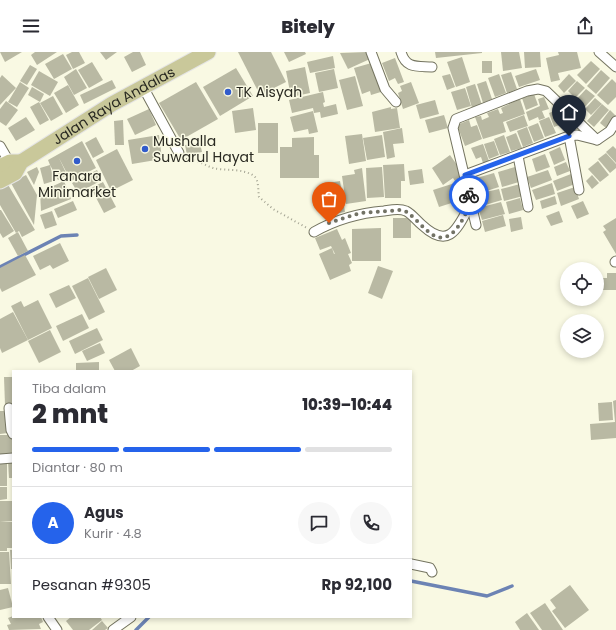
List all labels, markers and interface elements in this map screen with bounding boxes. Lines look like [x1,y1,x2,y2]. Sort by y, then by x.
text: Bitely [281,14,335,39]
icon: menu [20,15,42,37]
icon: share [574,15,596,37]
street label: Jalan Raya Andalas [48,62,178,150]
place label: TK Aisyah [236,82,302,102]
marker: TK Aisyah [223,87,233,97]
pin [552,95,586,136]
icon: home [558,101,580,123]
place label: Mushalla Suwarul Hayat [153,131,254,167]
marker: Mushalla Suwarul Hayat [140,144,150,154]
marker: Fanara Minimarket [72,156,82,166]
place label: Fanara Minimarket [38,166,116,202]
courier [449,175,489,215]
pin [312,182,346,223]
icon: bike [458,184,480,206]
icon: bag [318,188,340,210]
map controls [560,262,604,358]
button: locate [560,262,604,306]
button: layers [560,314,604,358]
text: Tiba dalam [32,379,106,398]
text: 10:39–10:44 [302,394,392,415]
text: 2 mnt [32,396,108,432]
text: Diantar · 80 m [32,458,123,477]
text: Agus [84,502,124,523]
button: chat [298,502,340,544]
button: phone [350,502,392,544]
text: A [47,512,59,533]
text: Kurir · 4.8 [84,524,142,543]
text: Pesanan #9305 [32,574,151,595]
text: Rp 92,100 [322,574,392,595]

